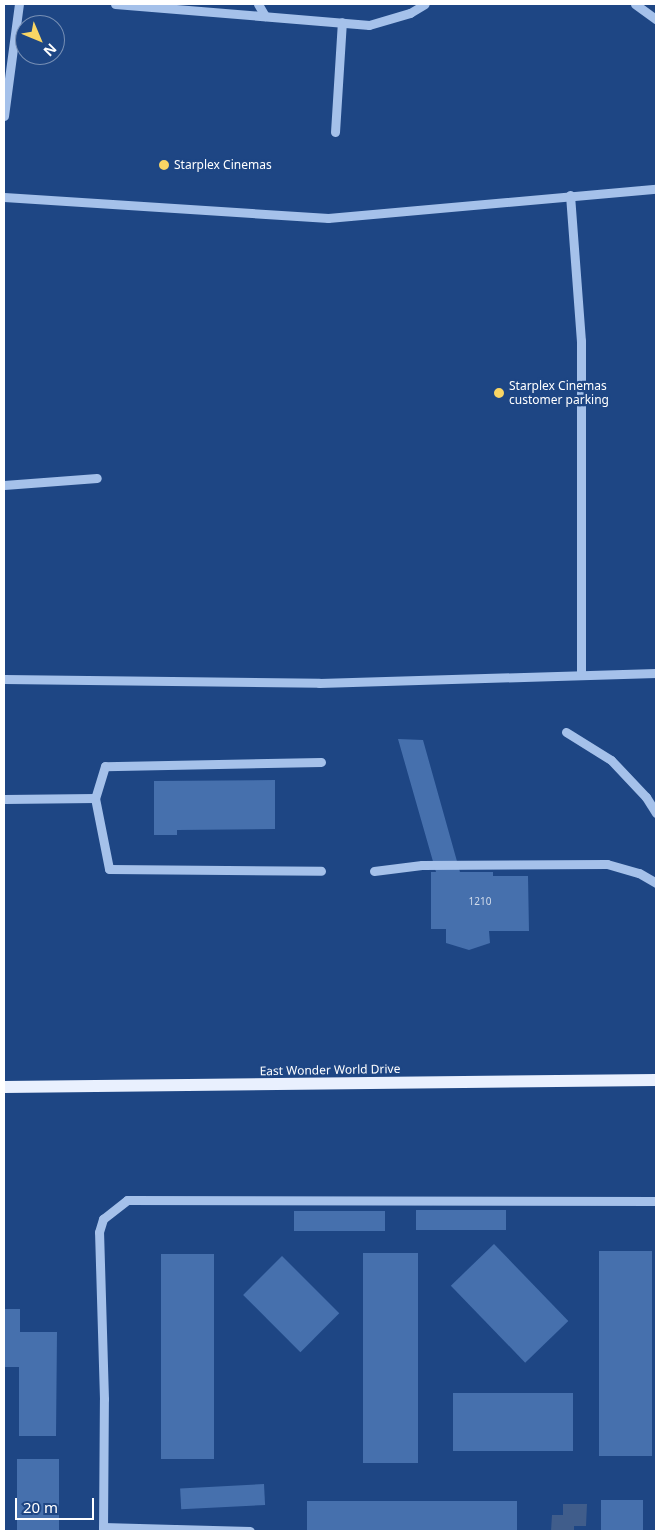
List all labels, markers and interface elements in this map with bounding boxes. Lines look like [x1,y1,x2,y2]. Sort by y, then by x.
north arrow [15,15,65,65]
text: N [40,40,61,61]
place label: Starplex Cinemas [174,158,272,172]
marker: Starplex Cinemas [158,159,170,171]
place label: Starplex Cinemas customer parking [509,379,609,407]
marker: Starplex Cinemas customer parking [493,387,505,399]
house number: 1210 [469,896,491,908]
street label: East Wonder World Drive [259,1062,401,1078]
scale bar [18,1488,96,1520]
text: 20 m [23,1497,58,1517]

